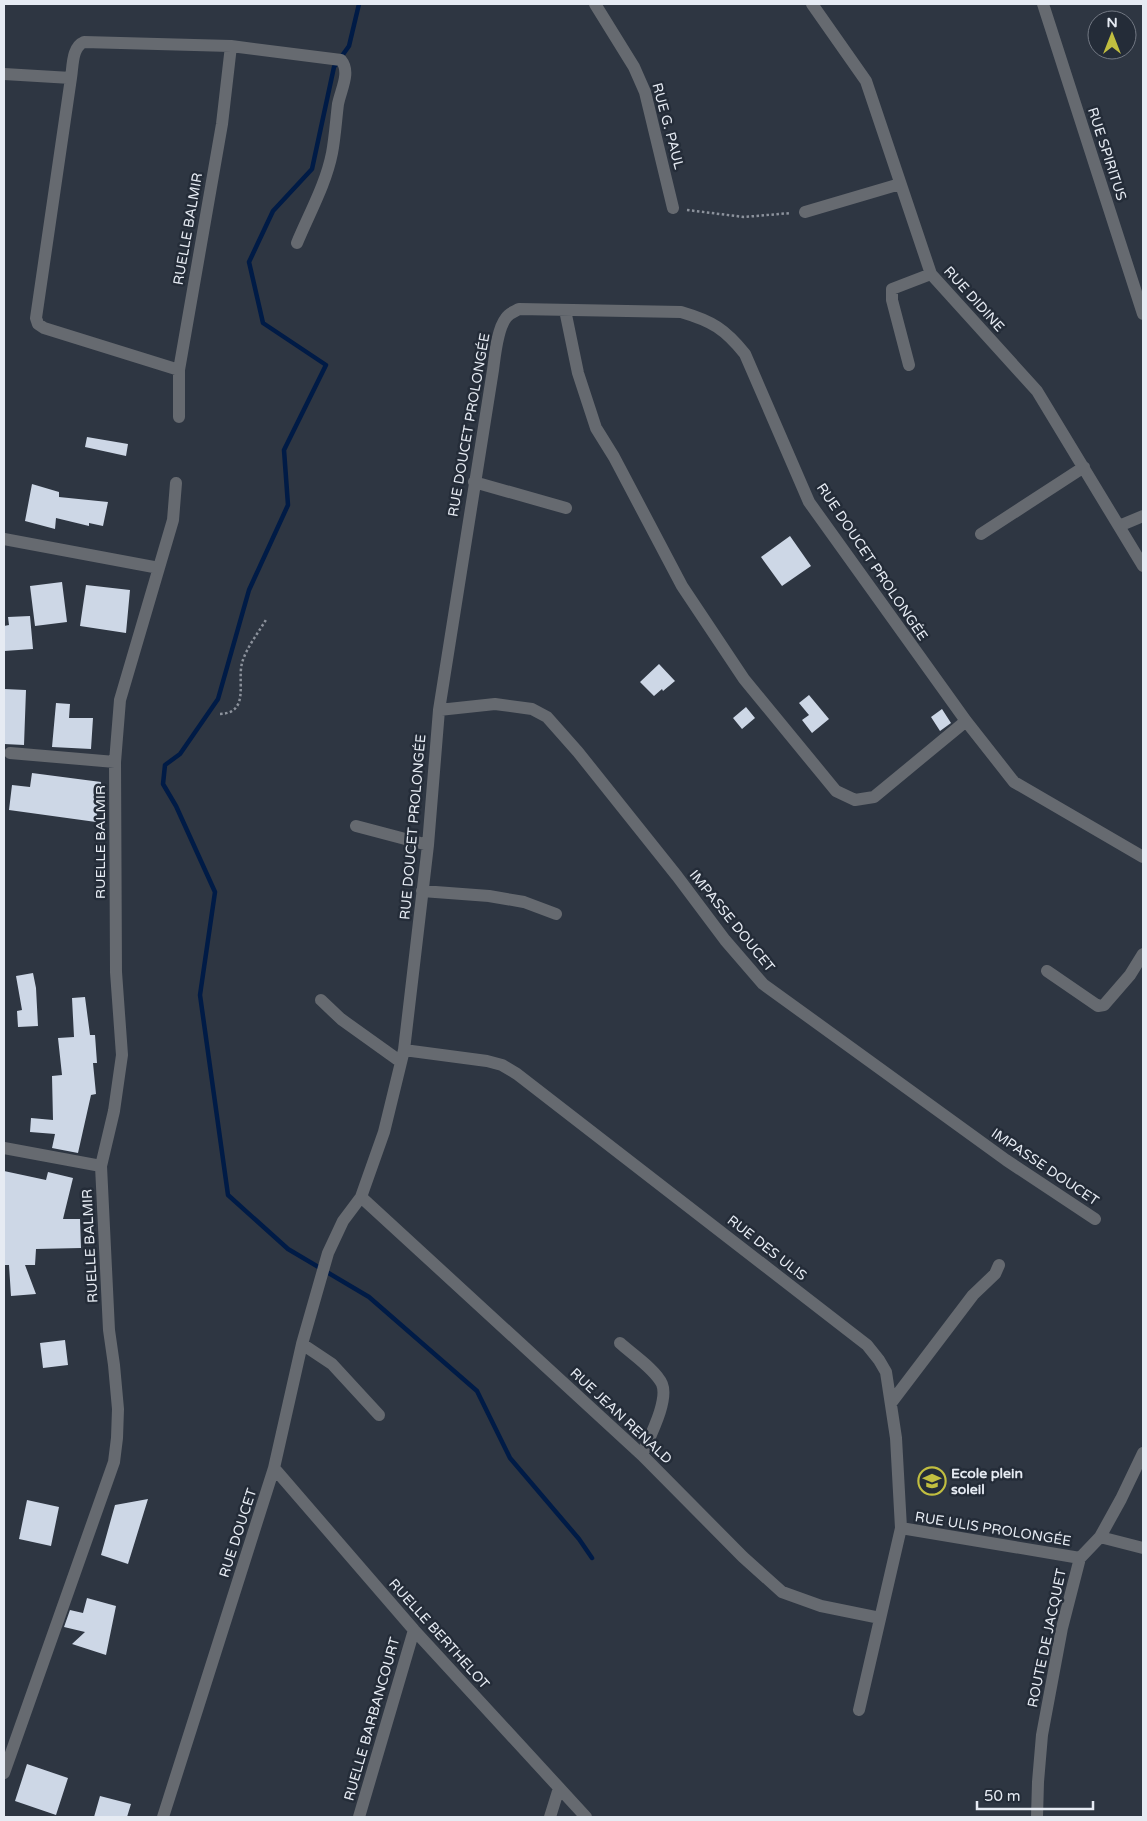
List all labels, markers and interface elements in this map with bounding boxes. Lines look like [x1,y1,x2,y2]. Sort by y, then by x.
north arrow [1087,10,1137,60]
text: N [1106,14,1118,31]
street label: RUE G. PAUL [648,81,688,171]
street label: RUE SPIRITUS [1084,105,1130,203]
street label: RUELLE BALMIR [170,171,206,287]
street label: RUE DIDINE [940,263,1008,335]
street label: RUE DOUCET PROLONGÉE [444,332,494,518]
street label: RUE DOUCET PROLONGÉE [813,480,931,644]
street label: RUE DOUCET PROLONGÉE [396,733,430,921]
street label: RUELLE BALMIR [92,785,109,899]
street label: IMPASSE DOUCET [686,867,779,976]
street label: IMPASSE DOUCET [988,1125,1102,1210]
street label: RUELLE BALMIR [79,1189,101,1303]
street label: RUE DES ULIS [724,1212,810,1285]
street label: RUE JEAN RENALD [567,1364,675,1468]
place label: Ecole plein soleil [951,1465,1023,1498]
school or university icon: Ecole plein soleil [917,1466,947,1496]
street label: RUE DOUCET [216,1486,261,1580]
street label: RUE ULIS PROLONGÉE [914,1508,1072,1550]
street label: ROUTE DE JACQUET [1024,1566,1070,1709]
street label: RUELLE BERTHELOT [385,1575,493,1693]
street label: RUELLE BARBANCOURT [340,1635,404,1803]
scale bar [977,1778,1093,1810]
text: 50 m [984,1787,1021,1805]

